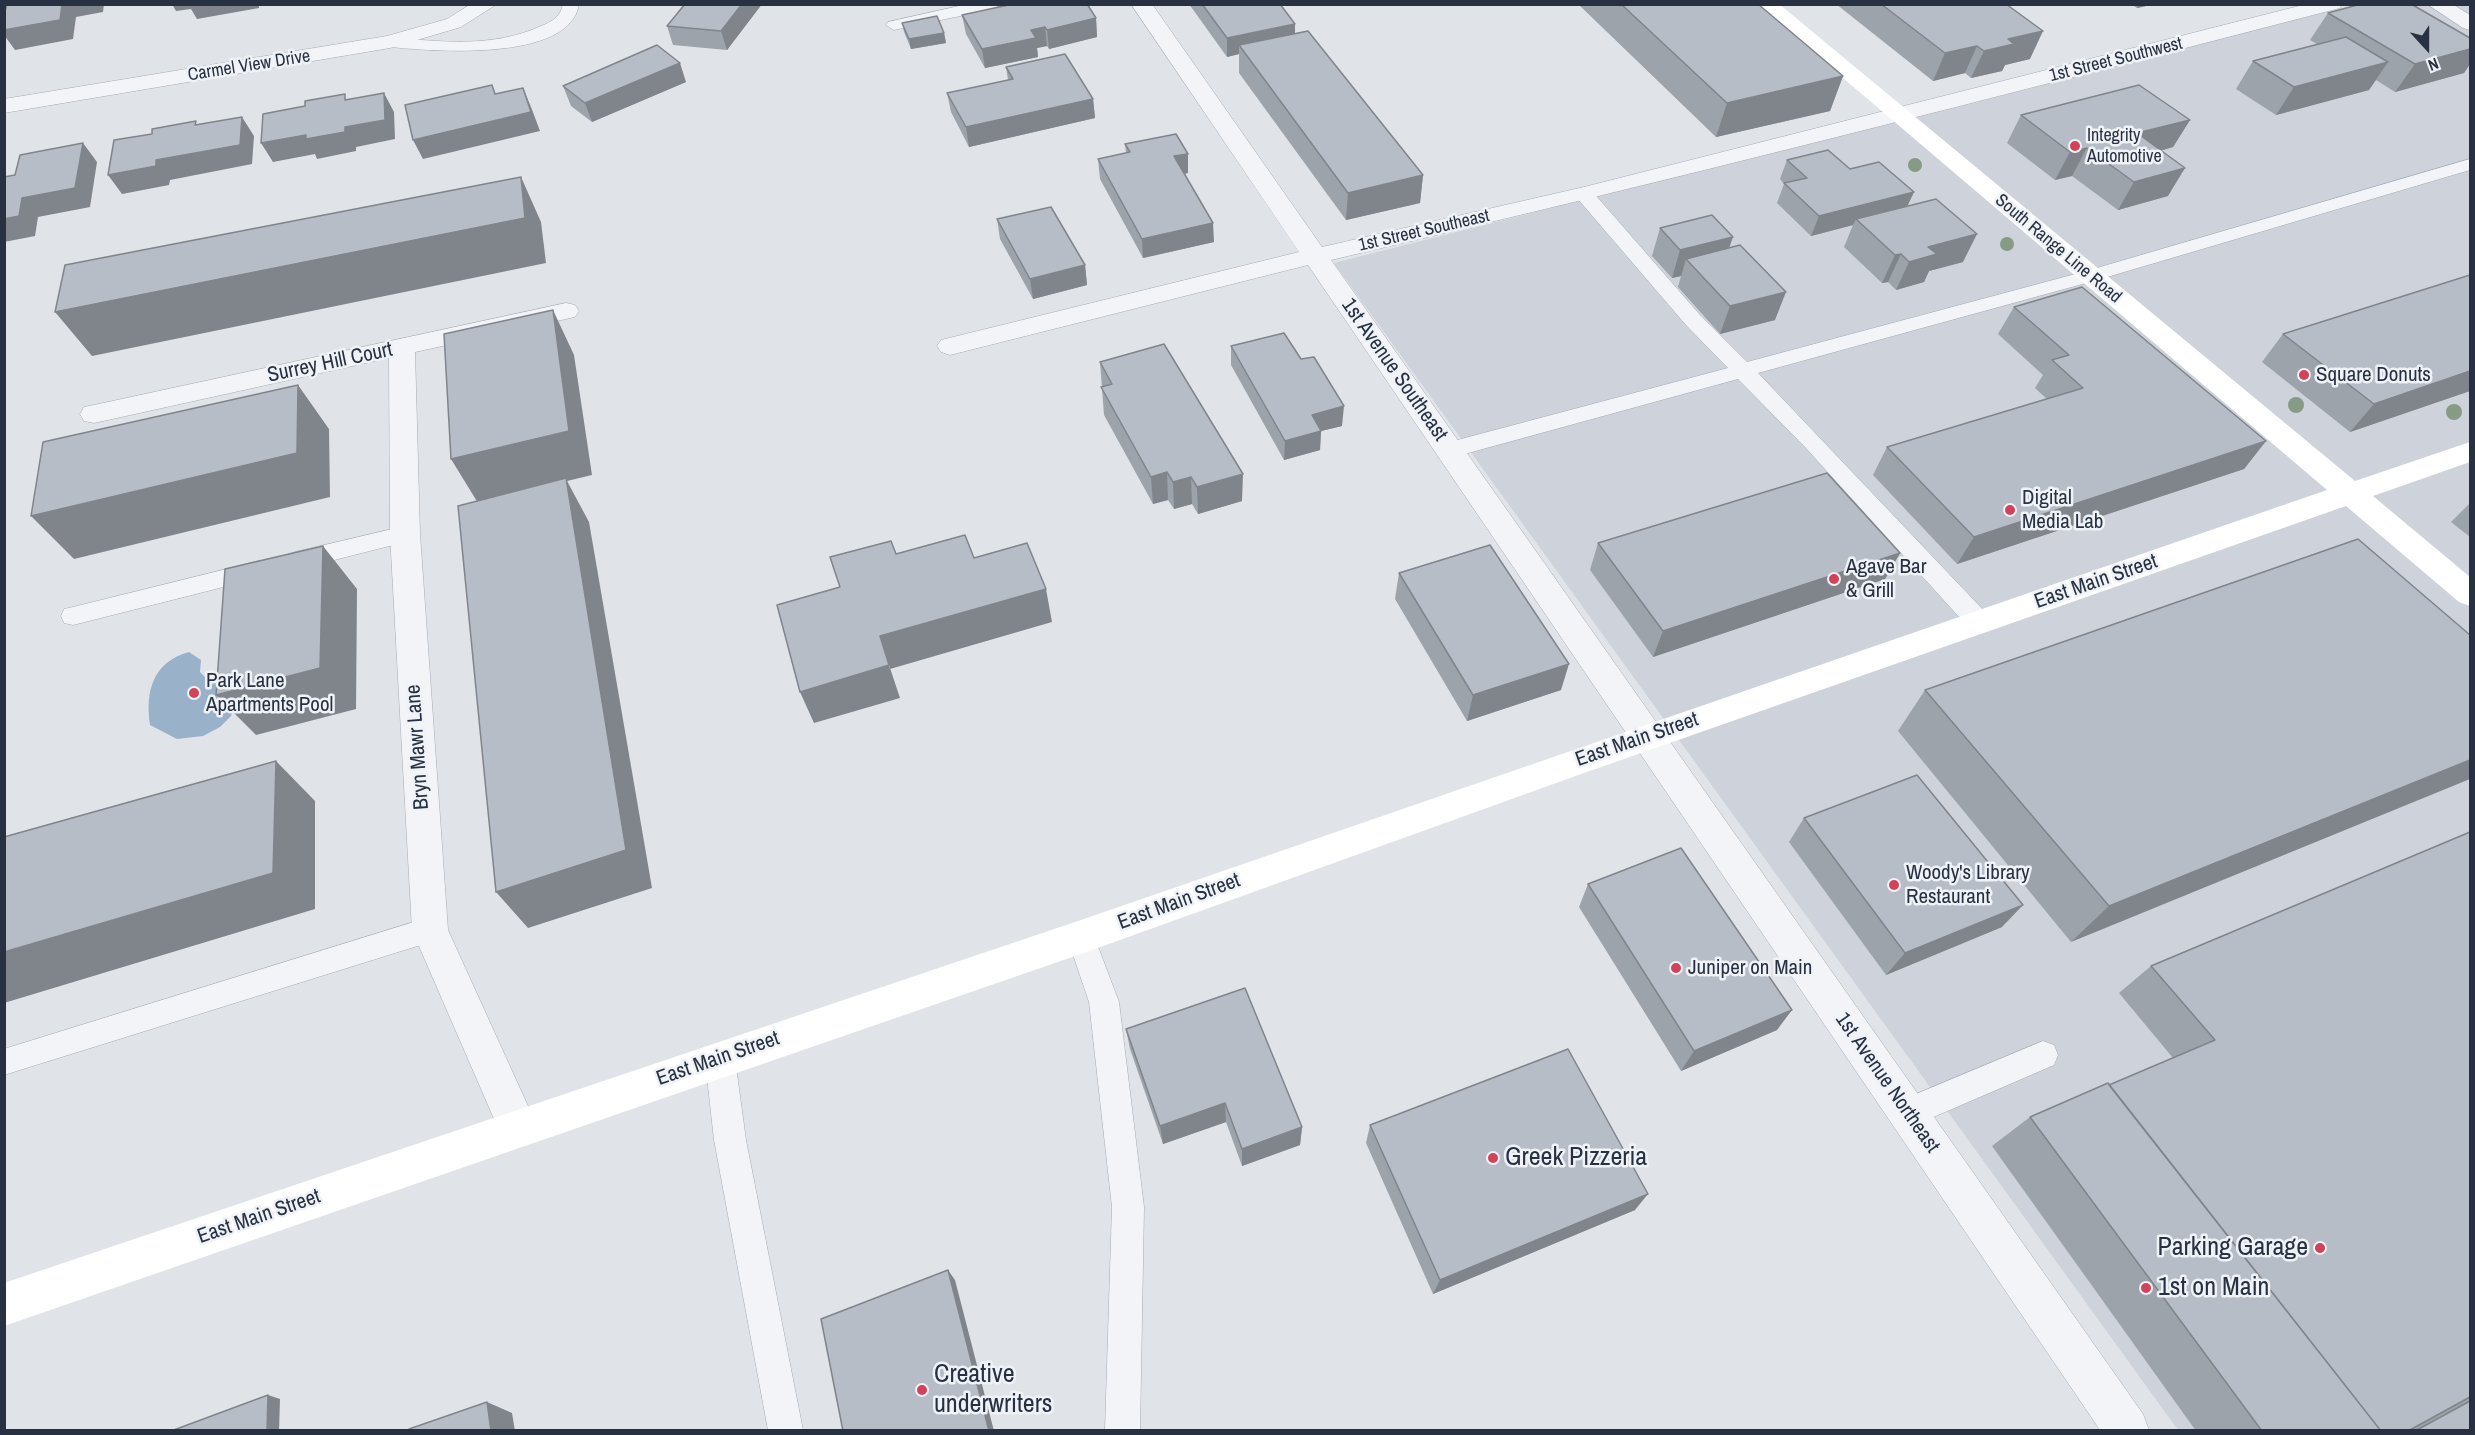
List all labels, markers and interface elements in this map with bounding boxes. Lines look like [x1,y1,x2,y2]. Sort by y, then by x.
north arrow [2397,18,2457,78]
street label: 1st Street Southwest [2047,33,2185,87]
street label: Carmel View Drive [186,46,312,86]
text: N [2425,53,2442,77]
place label: Integrity Automotive [2087,125,2162,168]
marker: Integrity Automotive [2068,139,2082,153]
street label: South Range Line Road [1990,190,2126,308]
street label: 1st Street Southeast [1356,205,1492,257]
street label: 1st Avenue Southeast [1335,294,1453,446]
street label: Surrey Hill Court [265,337,395,389]
place label: Square Donuts [2316,362,2431,388]
marker: Square Donuts [2297,368,2311,382]
place label: Digital Media Lab [2022,485,2103,535]
marker: Digital Media Lab [2003,503,2017,517]
street label: East Main Street [2031,549,2161,615]
place label: Agave Bar & Grill [1846,554,1926,604]
marker: Agave Bar & Grill [1827,572,1841,586]
place label: Park Lane Apartments Pool [206,668,333,718]
street label: Bryn Mawr Lane [401,684,435,810]
marker: Park Lane Apartments Pool [187,686,201,700]
street label: East Main Street [1572,707,1702,773]
place label: Woody's Library Restaurant [1906,860,2030,910]
street label: East Main Street [1114,868,1244,936]
marker: Woody's Library Restaurant [1887,878,1901,892]
place label: Juniper on Main [1688,955,1812,981]
marker: Juniper on Main [1669,961,1683,975]
street label: 1st Avenue Northeast [1829,1008,1945,1158]
street label: East Main Street [653,1026,783,1092]
place label: Greek Pizzeria [1505,1142,1647,1174]
marker: Greek Pizzeria [1486,1151,1500,1165]
street label: East Main Street [194,1184,324,1250]
place label: Parking Garage [2157,1232,2308,1264]
marker: Parking Garage [2313,1241,2327,1255]
place label: 1st on Main [2158,1272,2269,1304]
marker: 1st on Main [2139,1281,2153,1295]
place label: Creative underwriters [934,1359,1052,1420]
marker: Creative underwriters [915,1383,929,1397]

